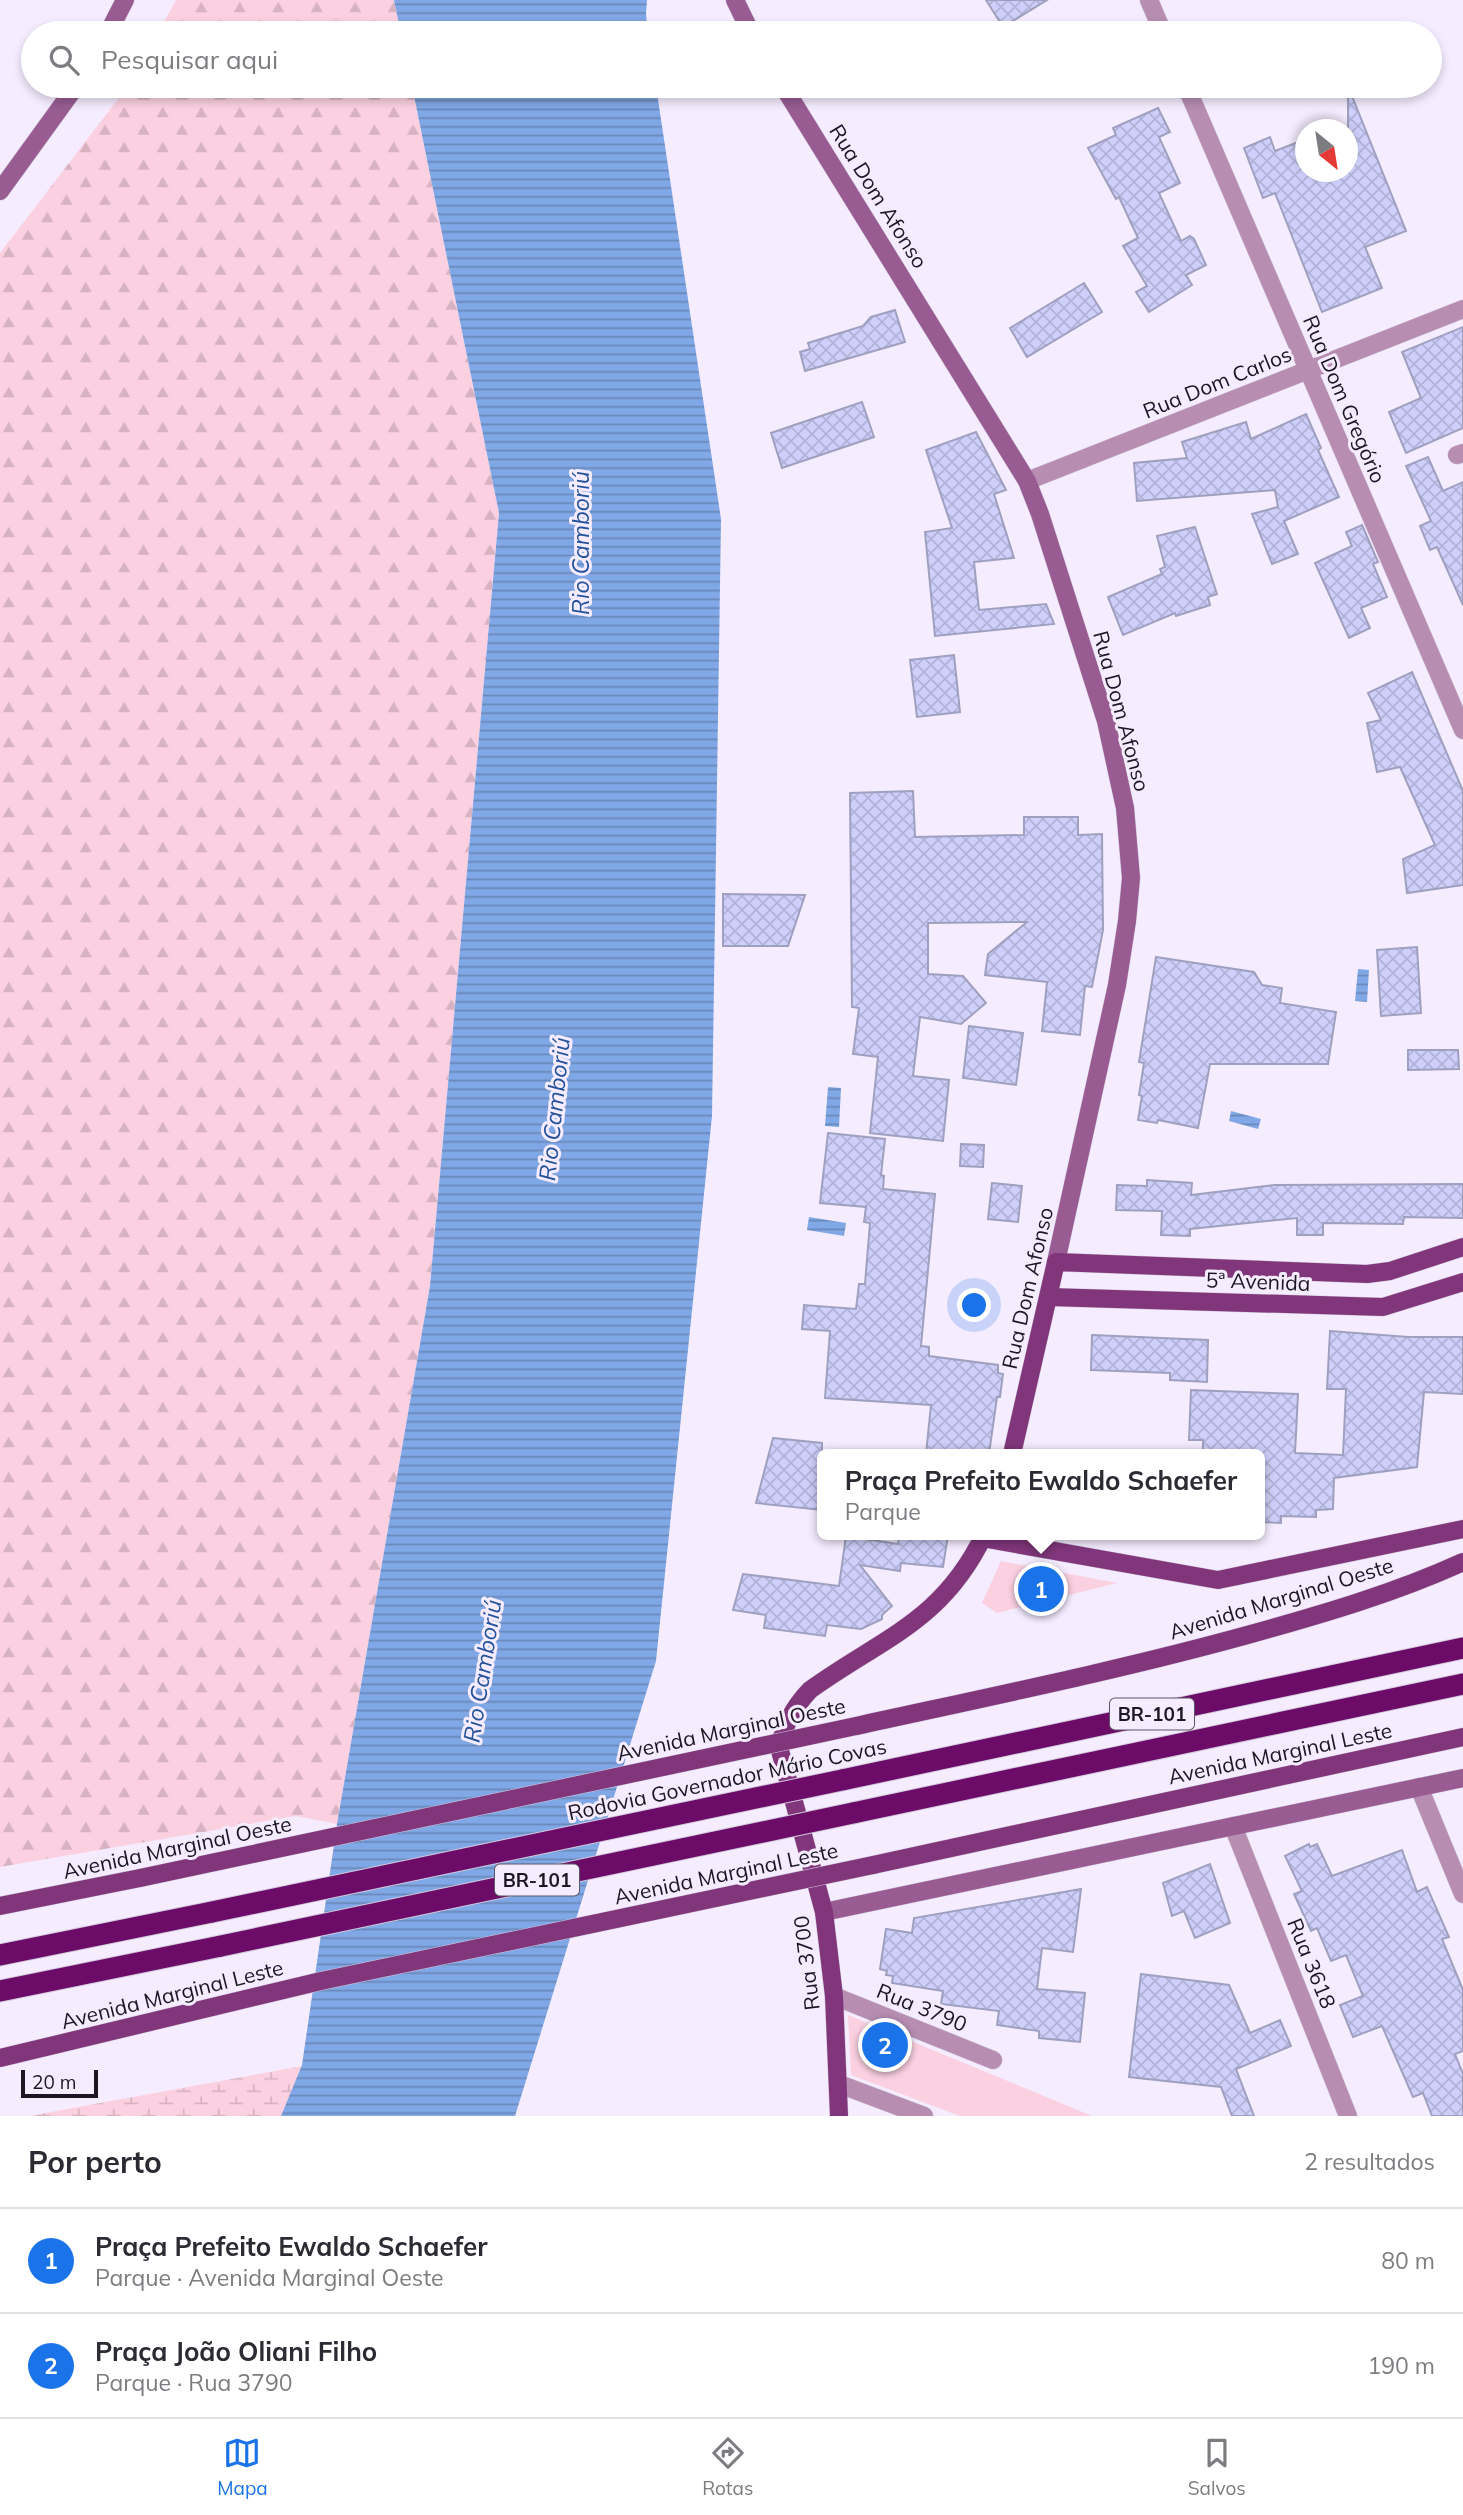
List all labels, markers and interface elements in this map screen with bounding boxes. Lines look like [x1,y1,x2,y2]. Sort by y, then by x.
search box [21,21,1442,98]
icon: search [45,41,83,79]
text: Pesquisar aqui [101,43,278,76]
street label: Rua Dom Afonso [824,119,934,273]
north arrow [1295,119,1358,182]
street label: Rua Dom Gregório [1298,311,1392,487]
street label: Rua Dom Carlos [1139,340,1295,424]
water label: Rio Camboriú [566,471,595,615]
street label: Rua Dom Afonso [1088,628,1156,794]
water label: Rio Camboriú [532,1036,576,1182]
street label: Rua Dom Afonso [996,1205,1058,1371]
street label: 5ª Avenida [1205,1266,1311,1296]
your location [957,1288,991,1322]
popup [817,1449,1265,1540]
text: Praça Prefeito Ewaldo Schaefer [845,1464,1237,1497]
text: Parque [845,1497,921,1526]
street label: Avenida Marginal Oeste [1166,1551,1396,1645]
pin: 1 [1018,1563,1064,1615]
water label: Rio Camboriú [456,1598,508,1744]
street label: Avenida Marginal Oeste [614,1692,848,1766]
road number: BR-101 [1110,1698,1194,1730]
street label: Avenida Marginal Leste [1166,1717,1394,1789]
street label: Rodovia Governador Mário Covas [565,1733,889,1825]
street label: Avenida Marginal Oeste [60,1810,294,1884]
street label: Avenida Marginal Leste [612,1837,840,1909]
road number: BR-101 [495,1864,579,1896]
street label: Rua 3700 [787,1914,825,2012]
street label: Rua 3618 [1282,1914,1342,2012]
street label: Avenida Marginal Leste [58,1954,286,2034]
street label: Rua 3790 [873,1977,971,2037]
pin: 2 [862,2019,908,2071]
scale bar [21,2067,98,2099]
text: 20 m [32,2070,76,2094]
text: Por perto [28,2143,162,2181]
text: 2 resultados [1304,2147,1435,2176]
text: Praça Prefeito Ewaldo Schaefer [95,2230,487,2263]
text: 1 [44,2246,58,2275]
text: 80 m [1381,2246,1435,2275]
text: Parque · Avenida Marginal Oeste [95,2263,444,2292]
text: Praça João Oliani Filho [95,2335,377,2368]
text: 2 [44,2351,58,2380]
text: 190 m [1367,2351,1435,2380]
text: Parque · Rua 3790 [95,2368,293,2397]
tab: Mapa [217,2434,268,2500]
tab: Rotas [702,2434,753,2500]
tab: Salvos [1188,2434,1246,2500]

